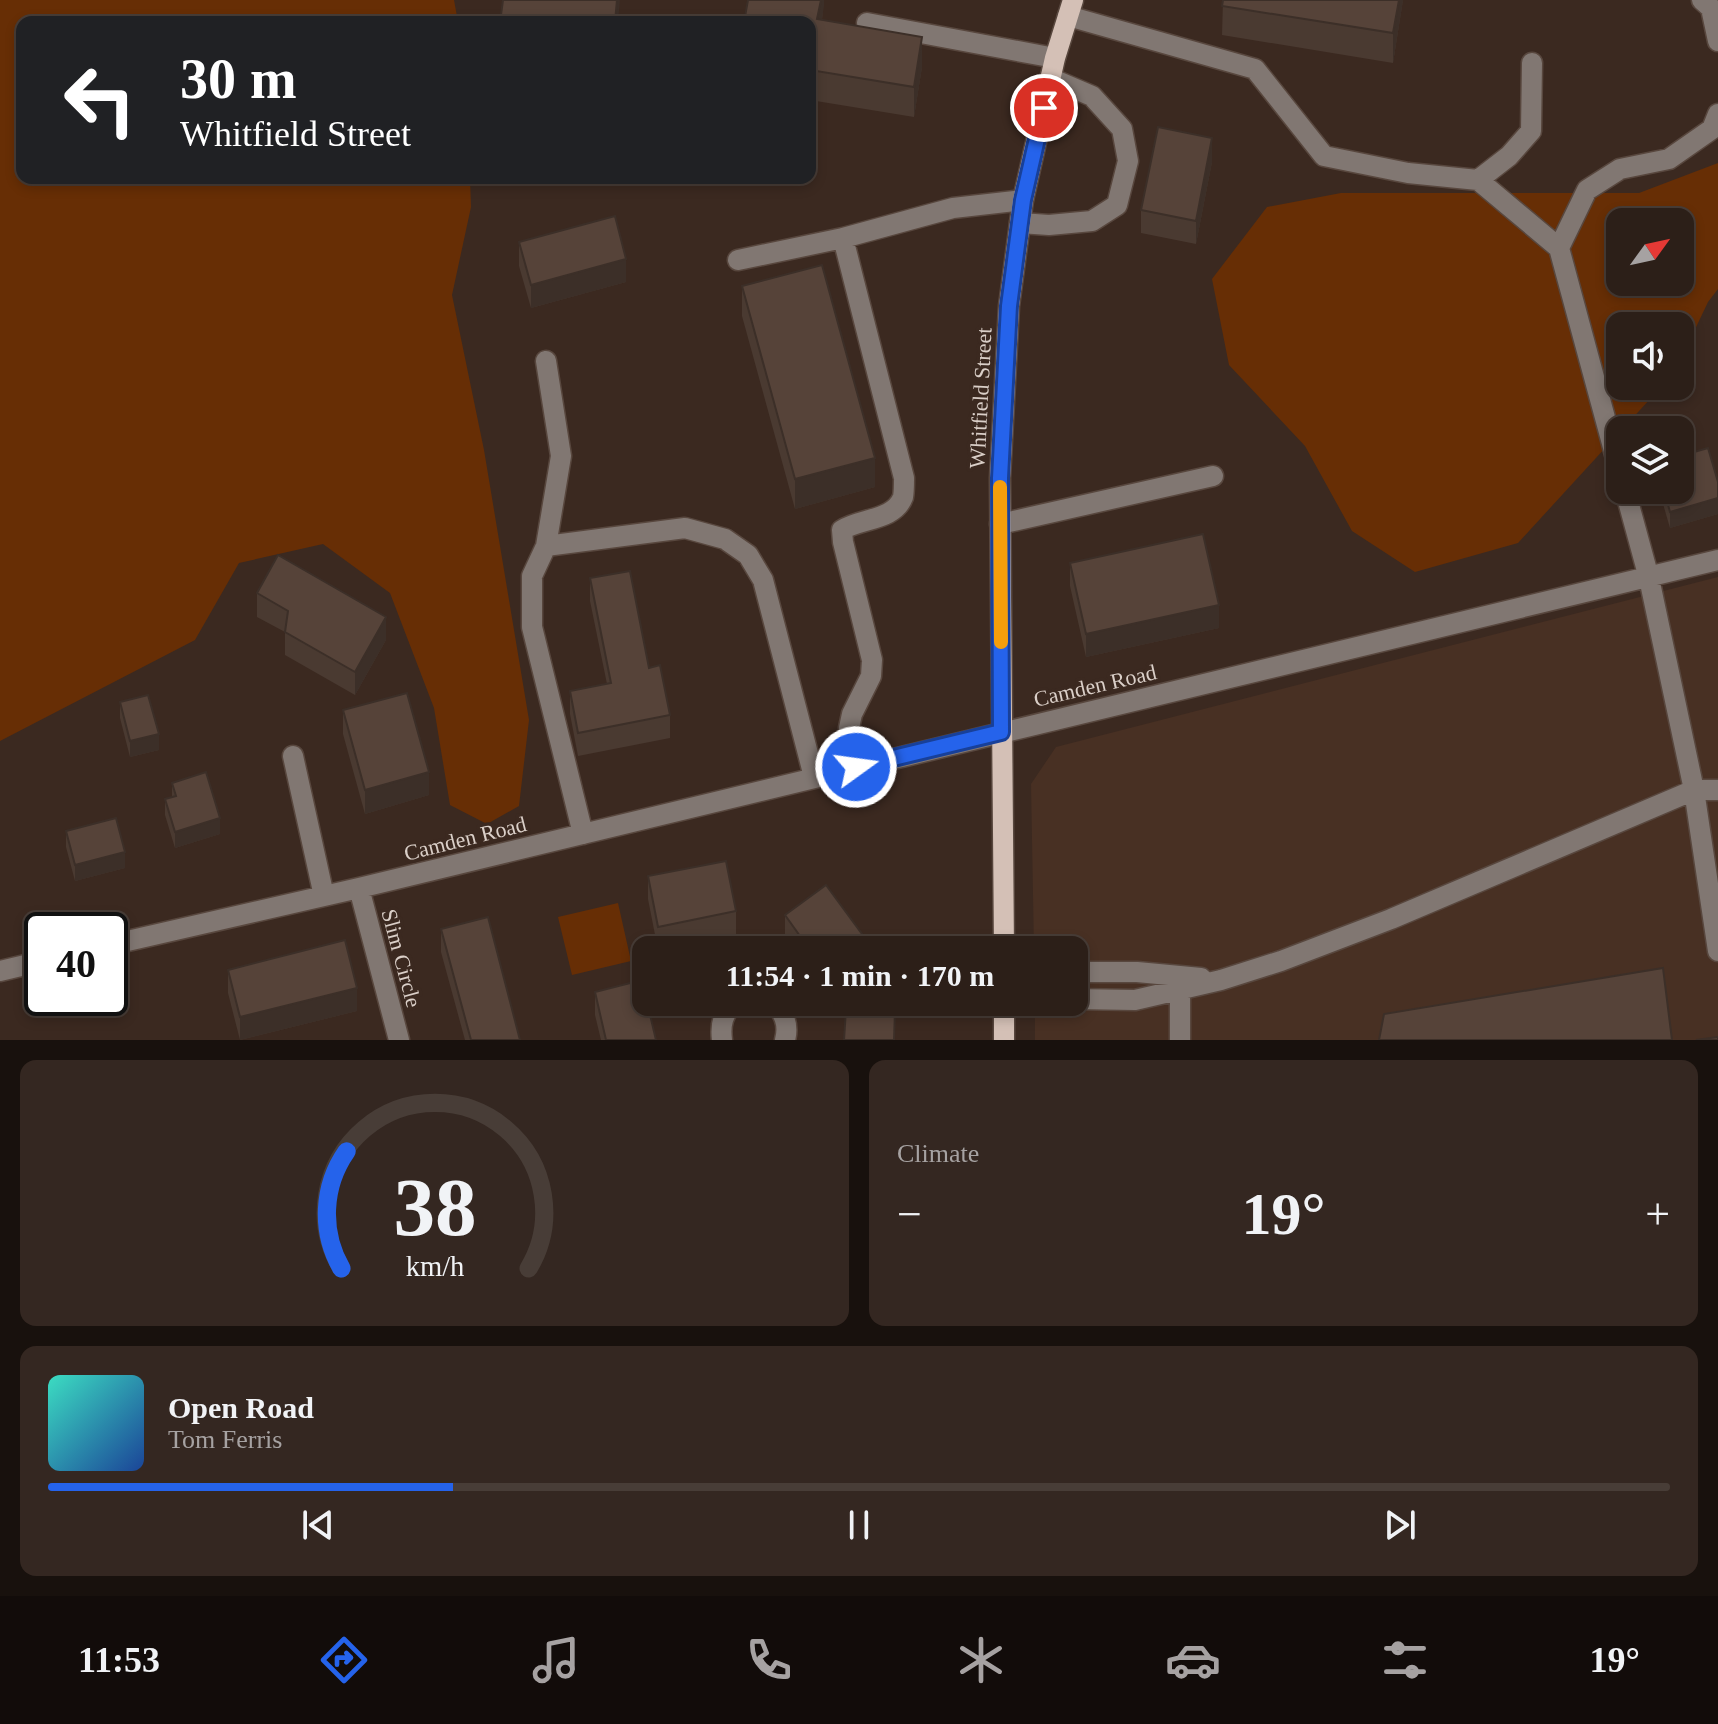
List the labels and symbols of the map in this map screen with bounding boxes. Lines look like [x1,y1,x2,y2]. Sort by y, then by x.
pin [1010,74,1078,142]
north arrow [1606,208,1694,296]
street label: Whitfield Street [964,327,997,469]
street label: Camden Road [1031,659,1159,712]
position arrow [814,725,898,809]
street label: Camden Road [401,811,529,866]
street label: Slim Circle [376,906,427,1010]
speed limit sign: 40 [24,912,128,1016]

